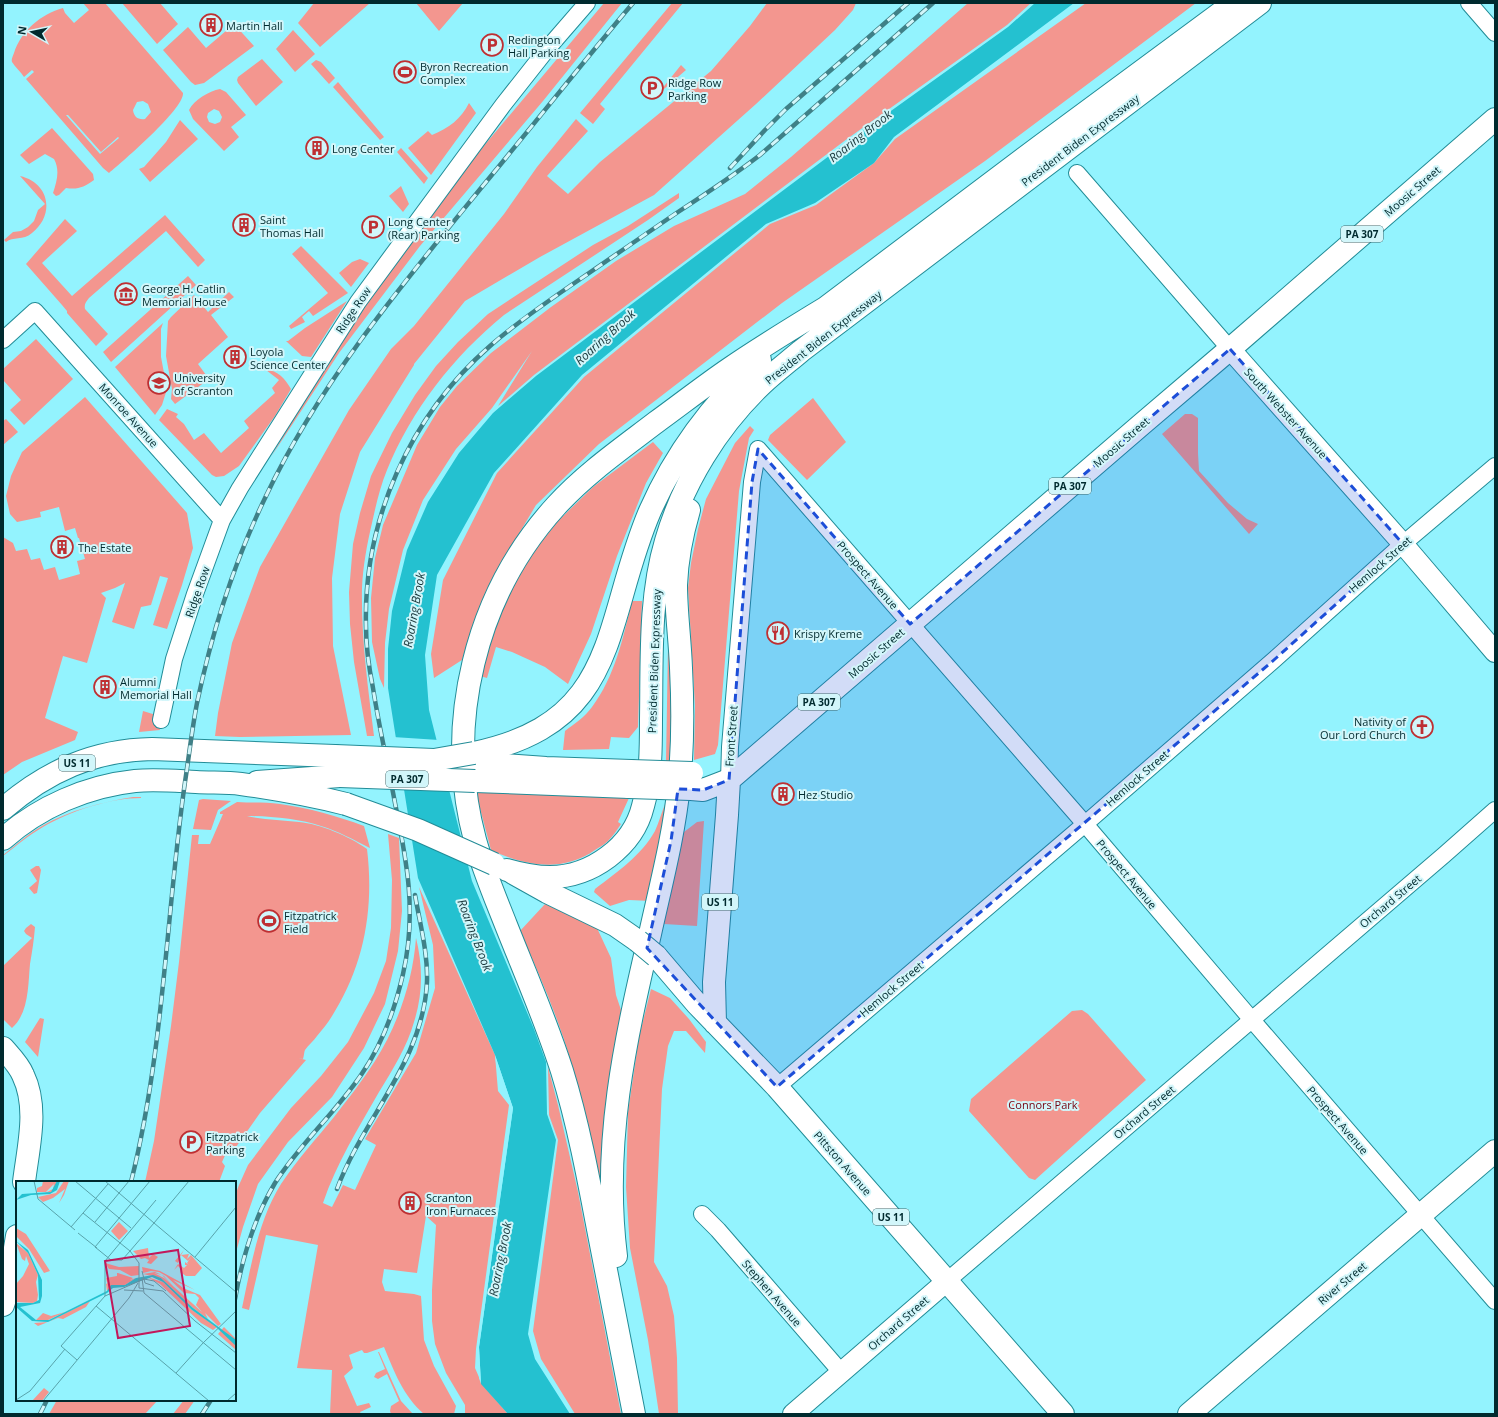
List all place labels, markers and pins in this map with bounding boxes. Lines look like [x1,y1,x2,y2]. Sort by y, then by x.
building icon: Martin Hall [198,12,224,38]
place label: Martin Hall [226,18,283,33]
parking icon: Redington Hall Parking [479,32,505,58]
place label: Redington Hall Parking [508,32,569,60]
sports icon: Byron Recreation Complex [392,59,418,85]
place label: Byron Recreation Complex [420,59,508,87]
parking icon: Ridge Row Parking [639,75,665,101]
place label: Ridge Row Parking [668,75,722,103]
building icon: Long Center [304,135,330,161]
place label: Long Center [332,141,395,156]
building icon: Saint Thomas Hall [231,212,257,238]
place label: Saint Thomas Hall [260,212,324,240]
parking icon: Long Center (Rear) Parking [360,214,386,240]
place label: Long Center (Rear) Parking [388,214,459,242]
museum icon: George H. Catlin Memorial House [113,281,139,307]
place label: George H. Catlin Memorial House [142,281,227,309]
building icon: Loyola Science Center [222,344,248,370]
place label: Loyola Science Center [250,344,326,372]
school or university icon: University of Scranton [146,370,172,396]
place label: University of Scranton [174,370,233,398]
building icon: The Estate [49,534,75,560]
place label: The Estate [78,540,131,555]
restaurant icon: Krispy Kreme [765,620,791,646]
place label: Krispy Kreme [794,626,862,641]
building icon: Alumni Memorial Hall [92,674,118,700]
place label: Alumni Memorial Hall [120,674,192,702]
place label: Nativity of Our Lord Church [1320,714,1407,742]
church icon: Nativity of Our Lord Church [1409,714,1435,740]
building icon: Hez Studio [770,781,796,807]
place label: Hez Studio [798,787,854,802]
sports icon: Fitzpatrick Field [256,908,282,934]
place label: Fitzpatrick Field [284,908,337,936]
parking icon: Fitzpatrick Parking [178,1129,204,1155]
place label: Fitzpatrick Parking [206,1129,259,1157]
building icon: Scranton Iron Furnaces [397,1190,423,1216]
place label: Scranton Iron Furnaces [426,1190,496,1218]

